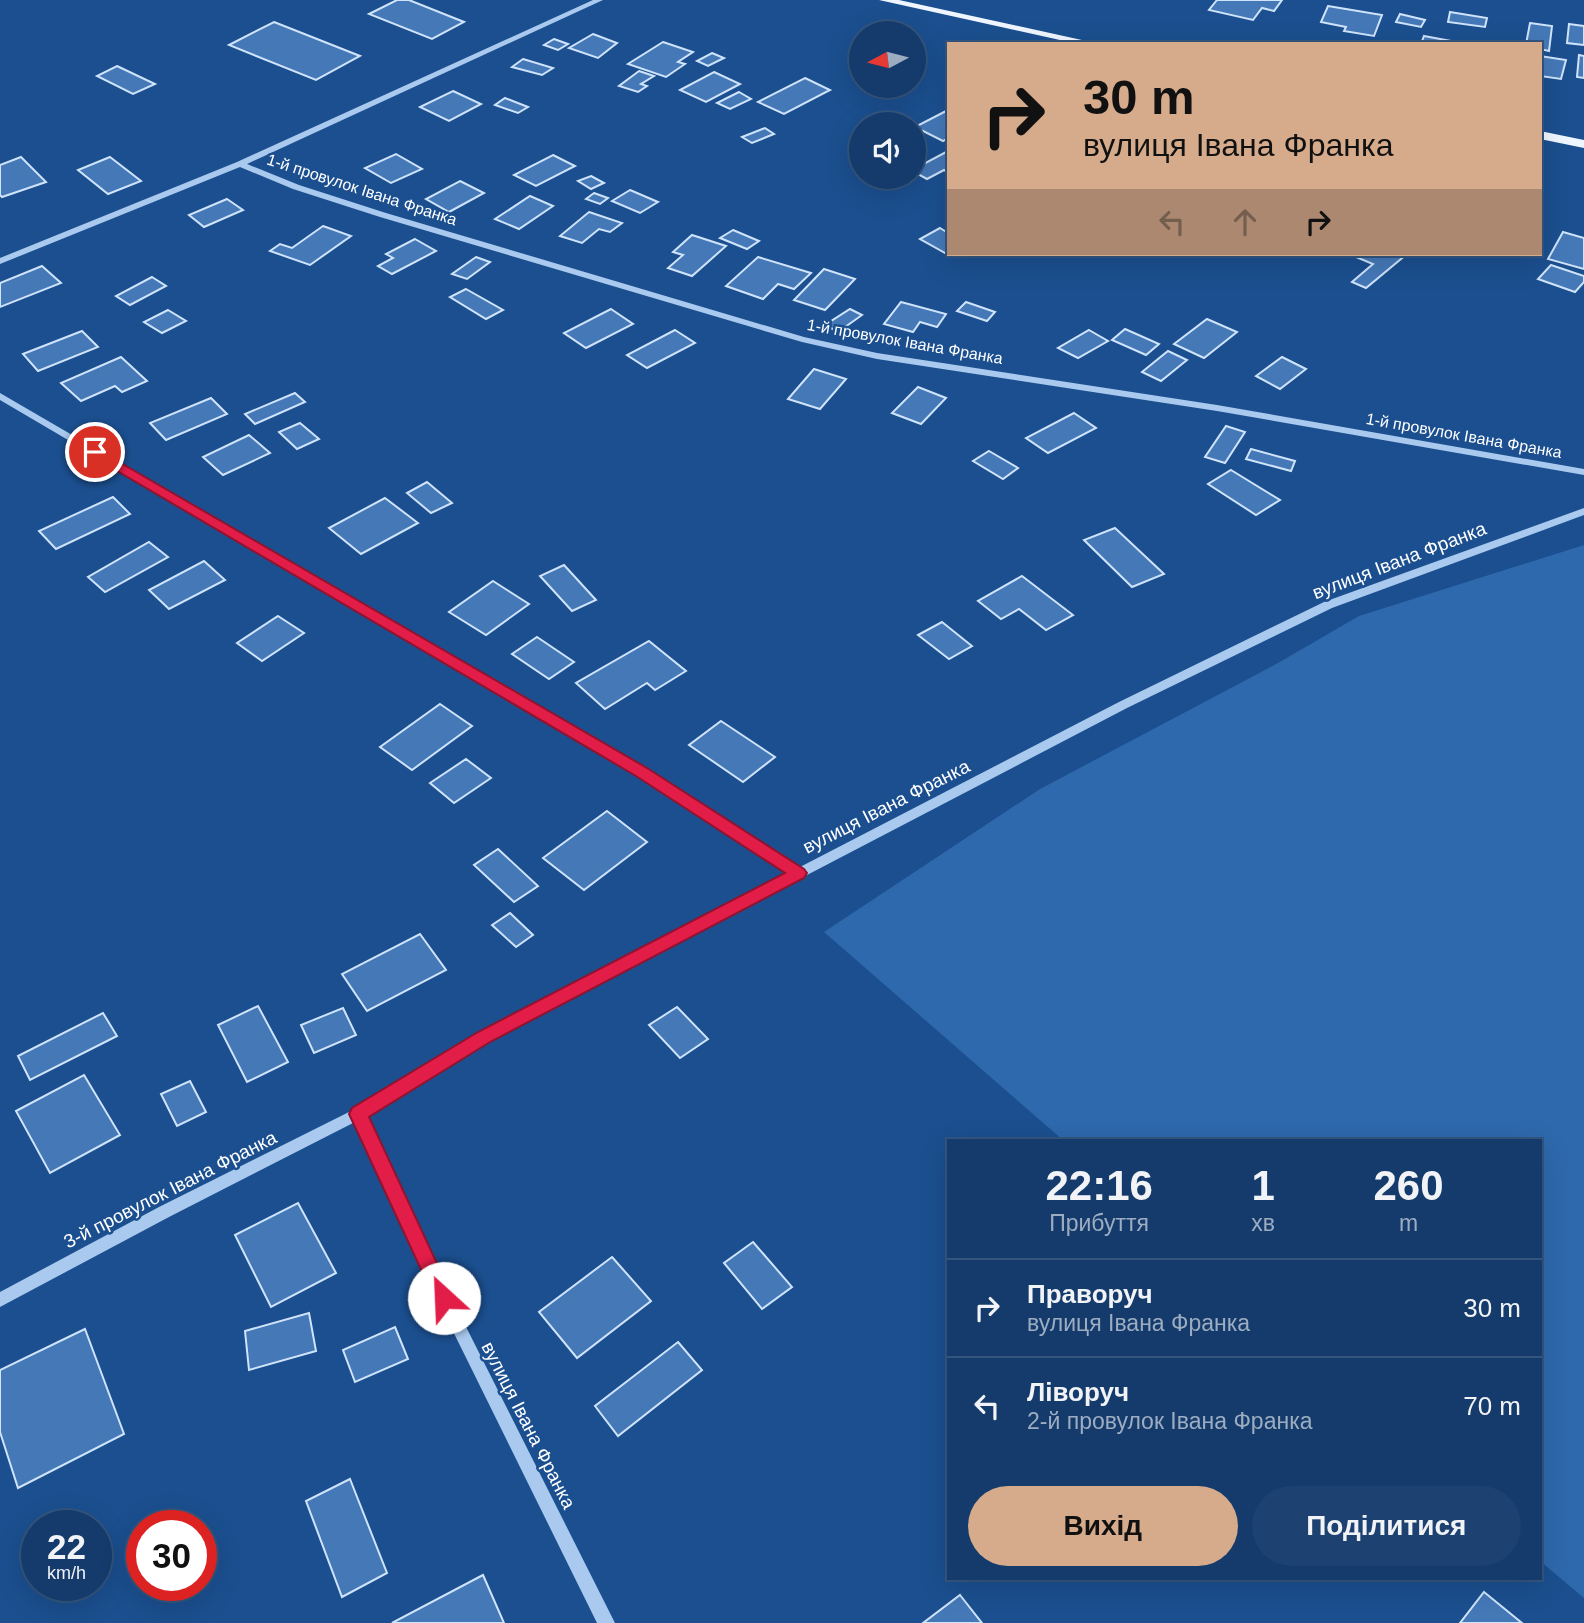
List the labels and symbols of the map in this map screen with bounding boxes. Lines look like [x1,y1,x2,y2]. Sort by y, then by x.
north arrow [849,21,926,98]
street label: 1-й провулок Івана Франка [265,151,459,228]
street label: 1-й провулок Івана Франка [806,316,1004,367]
street label: 1-й провулок Івана Франка [1365,410,1563,461]
pin [65,422,125,482]
street label: вулиця Івана Франка [1309,517,1489,603]
street label: вулиця Івана Франка [799,755,974,858]
street label: 3-й провулок Івана Франка [60,1126,280,1252]
position arrow [407,1261,481,1335]
street label: вулиця Івана Франка [477,1338,580,1513]
speed limit sign: 30 [126,1510,217,1601]

